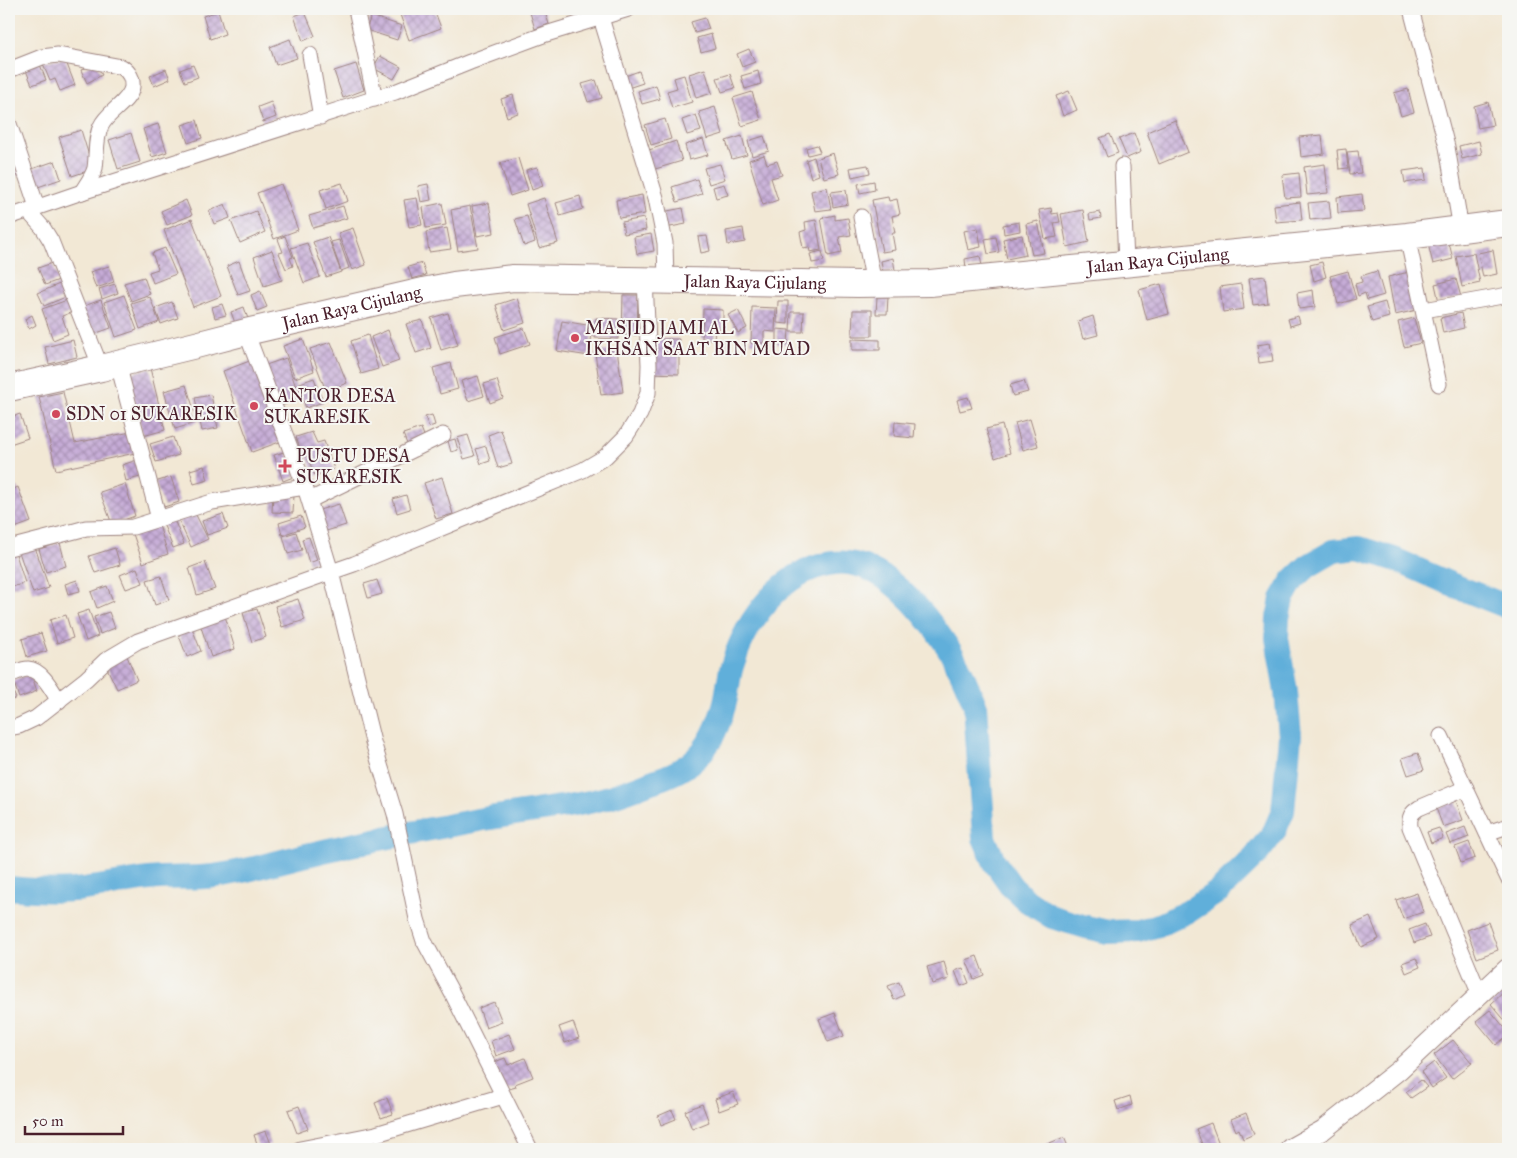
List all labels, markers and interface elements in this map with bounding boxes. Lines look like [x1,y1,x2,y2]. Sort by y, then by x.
street label: Jalan Raya Cijulang [1084,243,1230,280]
street label: Jalan Raya Cijulang [681,270,827,295]
street label: Jalan Raya Cijulang [278,281,424,336]
place label: MASJID JAMI AL IKHSAN SAAT BIN MUAD [585,317,810,360]
marker: MASJID JAMI AL IKHSAN SAAT BIN MUAD [569,332,581,344]
place label: KANTOR DESA SUKARESIK [264,385,396,428]
marker: KANTOR DESA SUKARESIK [248,400,260,412]
place label: SDN 01 SUKARESIK [66,403,238,425]
marker: SDN 01 SUKARESIK [50,408,62,420]
place label: PUSTU DESA SUKARESIK [296,445,411,488]
marker: PUSTU DESA SUKARESIK [278,459,292,473]
scale bar [25,1103,122,1135]
text: 50 m [32,1112,64,1130]

